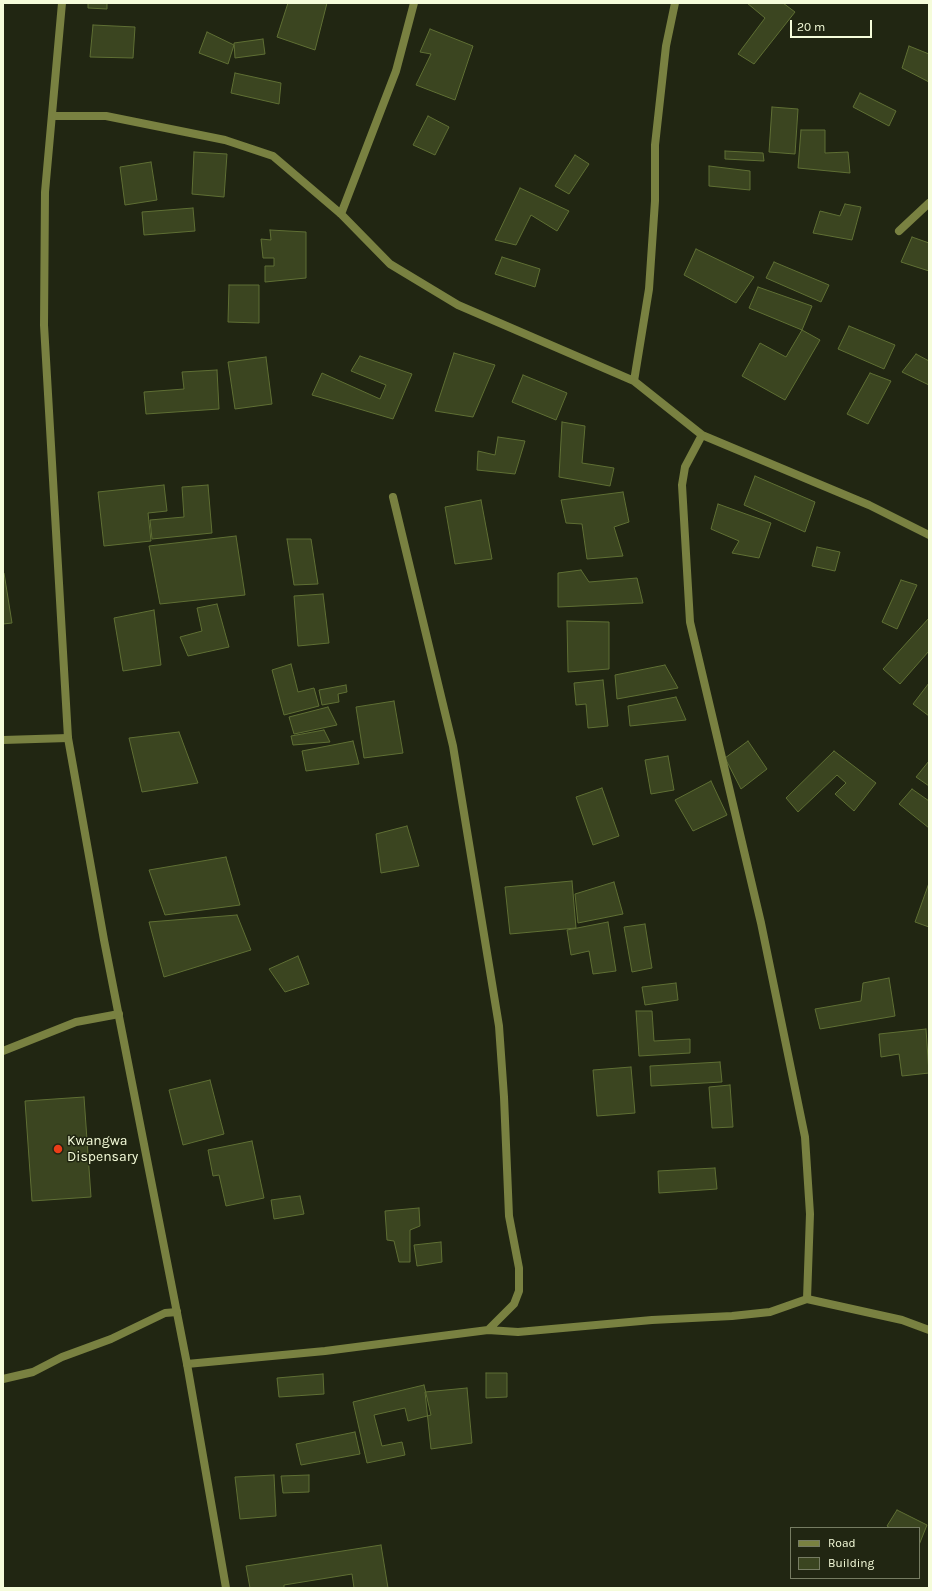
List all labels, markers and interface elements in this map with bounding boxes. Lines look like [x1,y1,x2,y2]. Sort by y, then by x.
scale bar [792,12,874,38]
text: 20 m [797,20,825,34]
place label: Kwangwa Dispensary [67,1133,138,1166]
marker: Kwangwa Dispensary [52,1143,64,1155]
legend [790,1527,920,1579]
text: Road [828,1536,856,1550]
text: Building [828,1556,874,1570]

